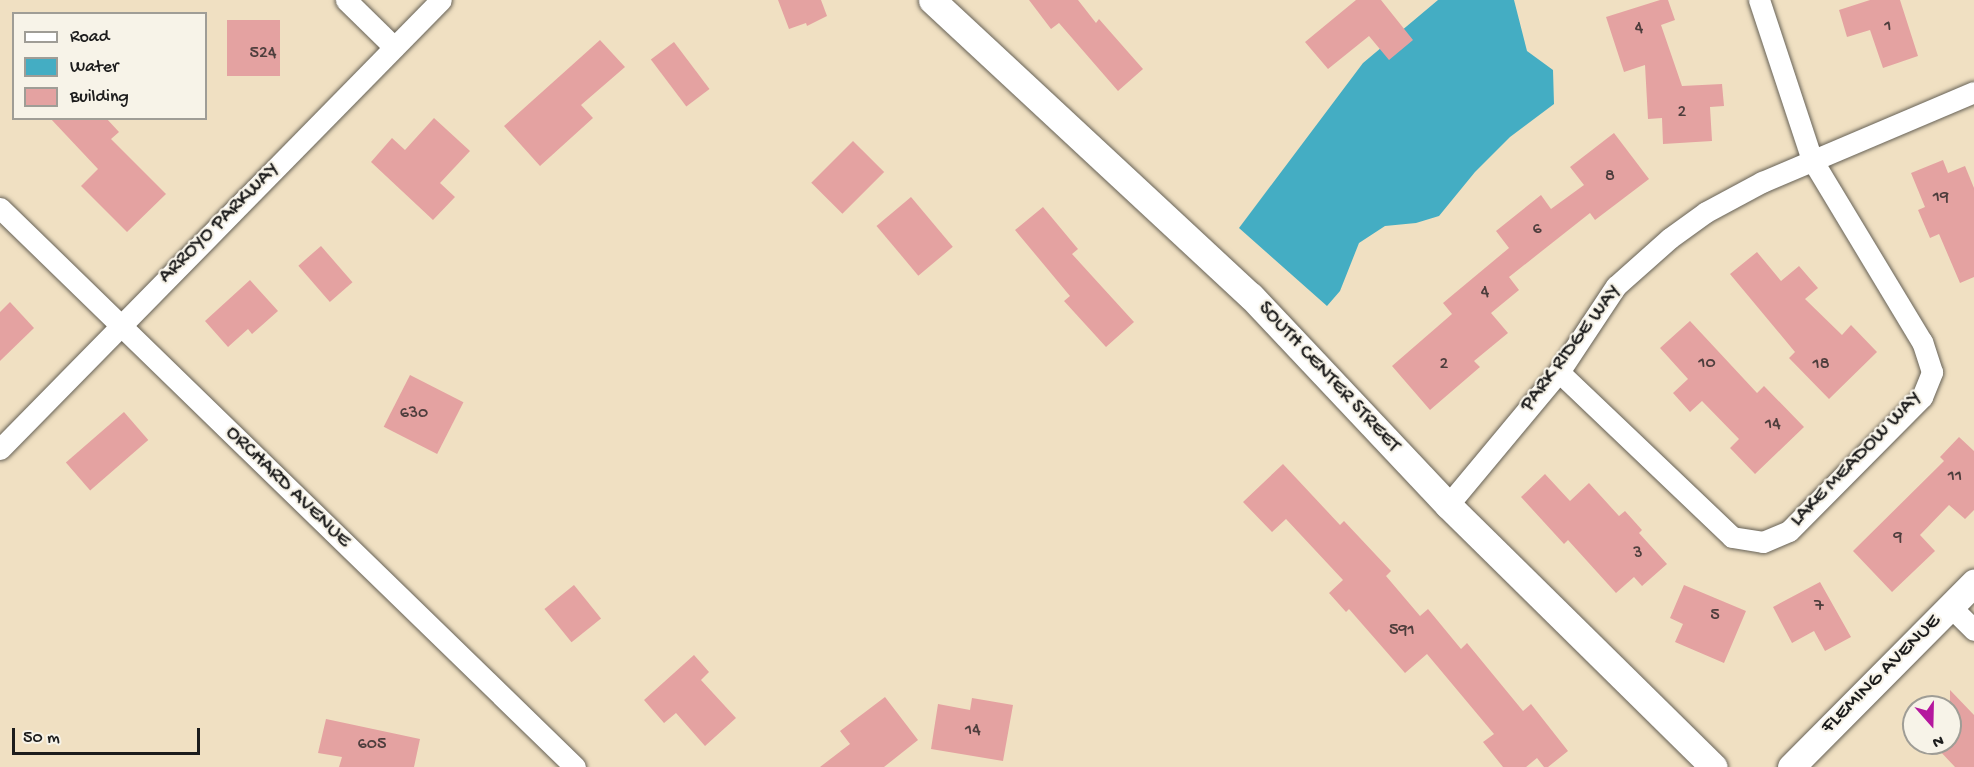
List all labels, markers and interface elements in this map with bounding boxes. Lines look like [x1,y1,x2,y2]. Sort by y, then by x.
legend [12,12,207,120]
house number: 1 [1884,16,1892,38]
house number: 4 [1635,18,1643,40]
text: Road [70,27,109,48]
house number: 524 [250,43,276,65]
text: Water [70,57,118,78]
text: Building [70,87,129,108]
house number: 2 [1678,102,1686,124]
street label: ARROYO PARKWAY [154,158,286,290]
house number: 8 [1605,166,1615,188]
house number: 19 [1933,187,1949,209]
house number: 6 [1532,219,1542,241]
street label: PARK RIDGE WAY [1516,281,1628,417]
house number: 4 [1481,282,1489,304]
street label: SOUTH CENTER STREET [1251,297,1405,459]
house number: 10 [1698,353,1716,375]
house number: 2 [1440,354,1448,376]
house number: 18 [1812,354,1830,376]
street label: LAKE MEADOW WAY [1786,387,1928,533]
house number: 630 [400,403,428,425]
house number: 14 [1765,414,1781,436]
street label: ORCHARD AVENUE [219,422,355,554]
house number: 11 [1948,466,1962,488]
house number: 9 [1893,527,1903,549]
house number: 3 [1633,543,1643,565]
house number: 7 [1814,596,1824,618]
house number: 5 [1710,605,1720,627]
street label: FLEMING AVENUE [1817,610,1947,740]
house number: 591 [1389,620,1415,642]
north arrow [1902,695,1962,755]
scale bar [15,716,202,754]
house number: 14 [965,720,981,742]
text: 50 m [23,728,60,749]
house number: 605 [358,734,386,756]

